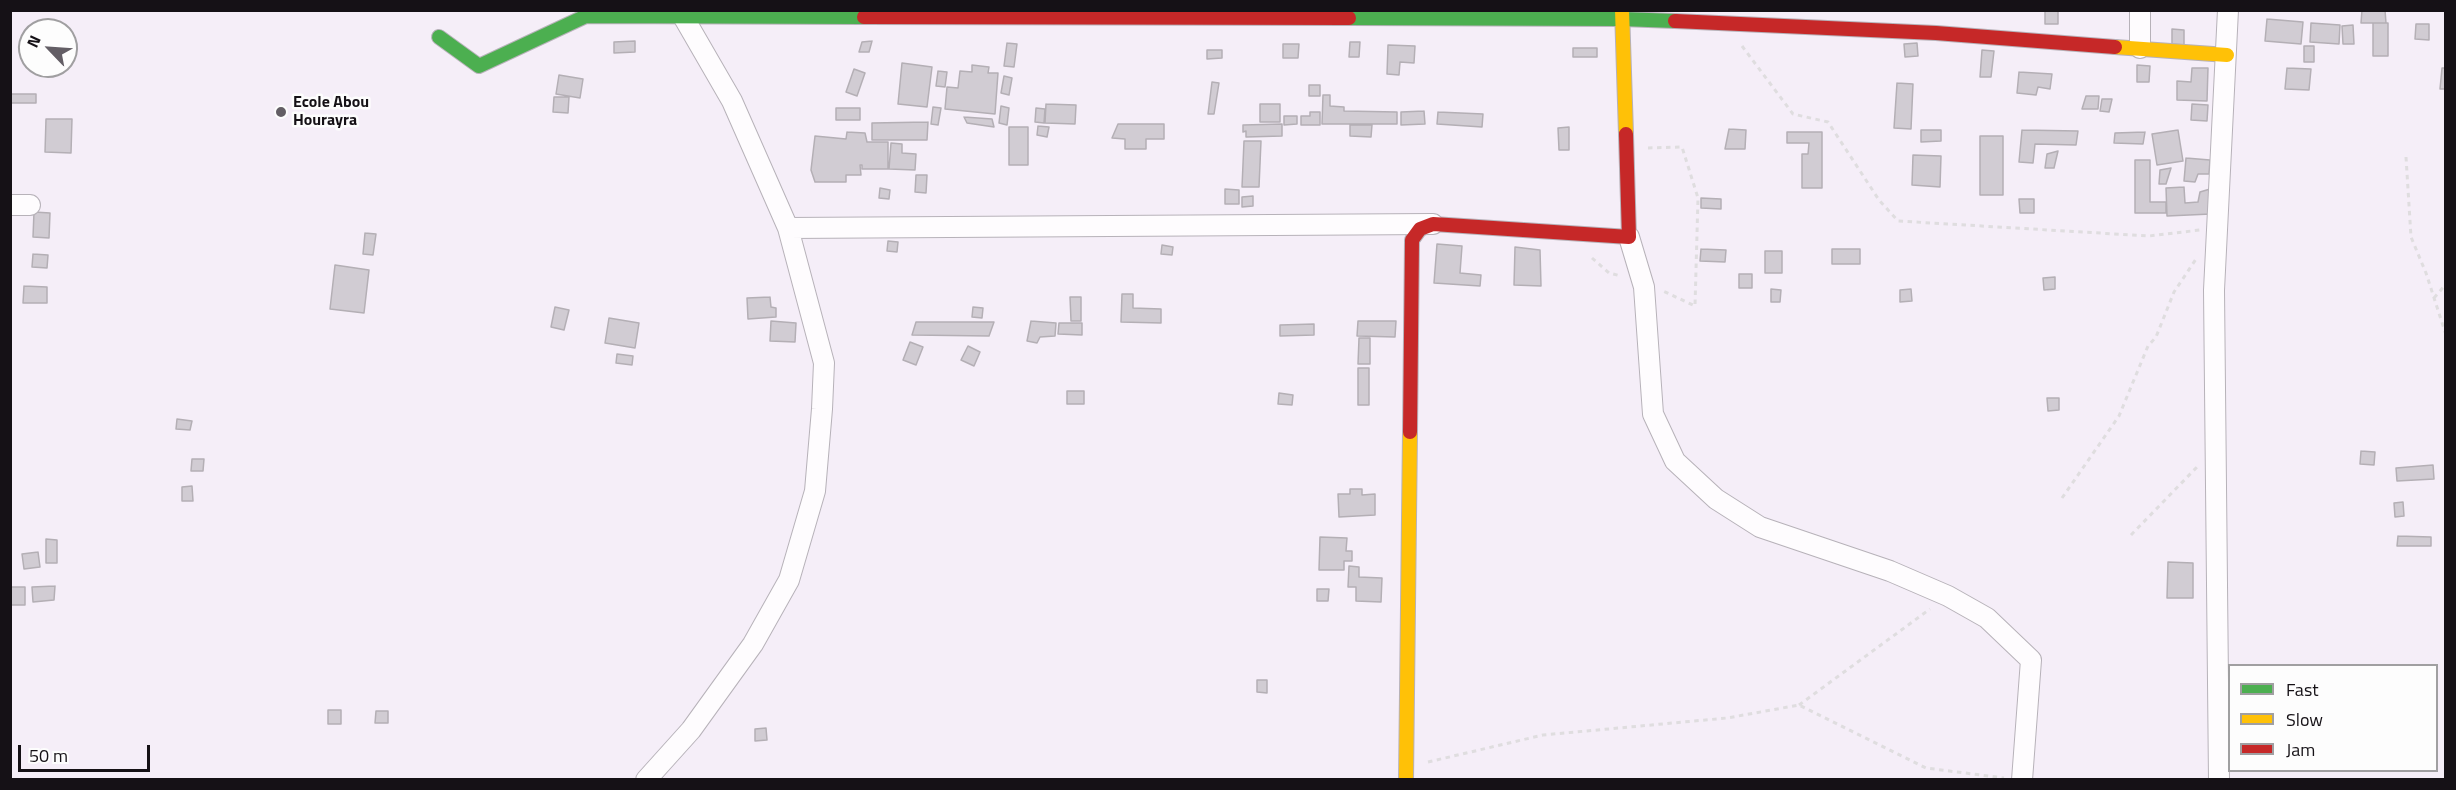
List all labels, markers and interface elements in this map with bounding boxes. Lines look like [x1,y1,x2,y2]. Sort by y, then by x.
north arrow [18,18,78,78]
text: N [20,31,47,51]
place label: Ecole Abou Hourayra [293,93,369,131]
marker: Ecole Abou Hourayra [274,105,288,119]
legend [2228,664,2438,772]
text: Fast [2286,676,2319,703]
text: Slow [2286,706,2323,733]
scale bar [21,733,153,771]
text: Jam [2286,736,2315,763]
text: 50 m [29,742,68,769]

